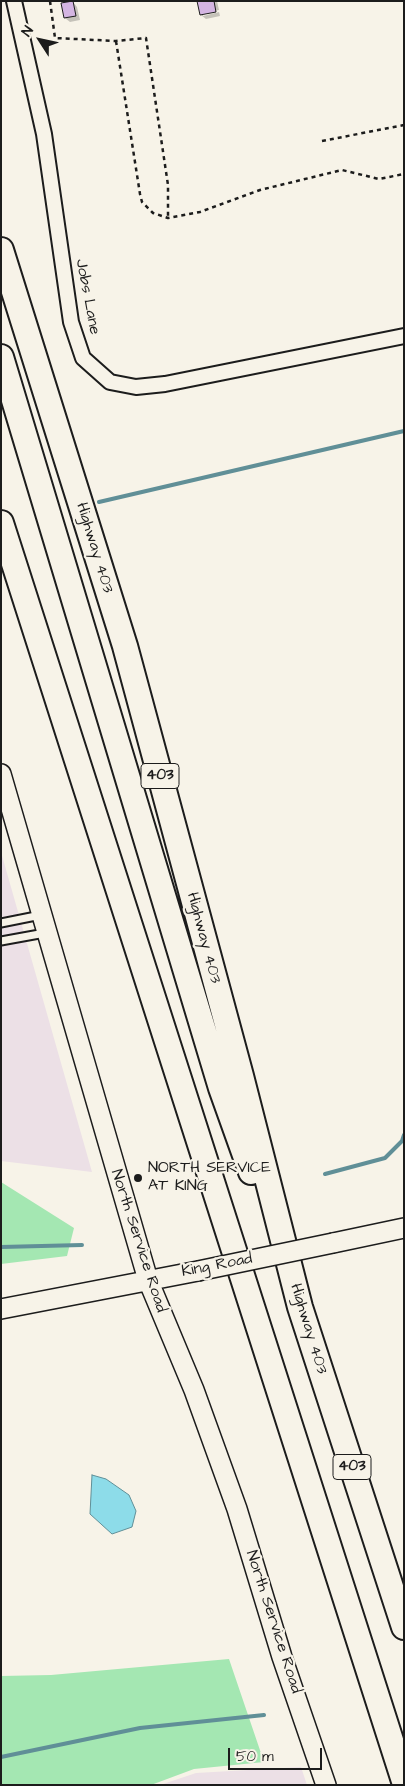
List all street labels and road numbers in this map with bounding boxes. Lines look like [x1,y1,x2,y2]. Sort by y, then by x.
street label: Jobs Lane [70,257,104,337]
street label: Highway 403 [71,500,117,596]
road number: 403 [141,764,179,788]
street label: Highway 403 [182,890,224,986]
street label: North Service Road [106,1167,170,1315]
street label: King Road [180,1250,254,1282]
street label: Highway 403 [285,1281,331,1377]
road number: 403 [333,1454,371,1480]
street label: North Service Road [241,1548,305,1696]

